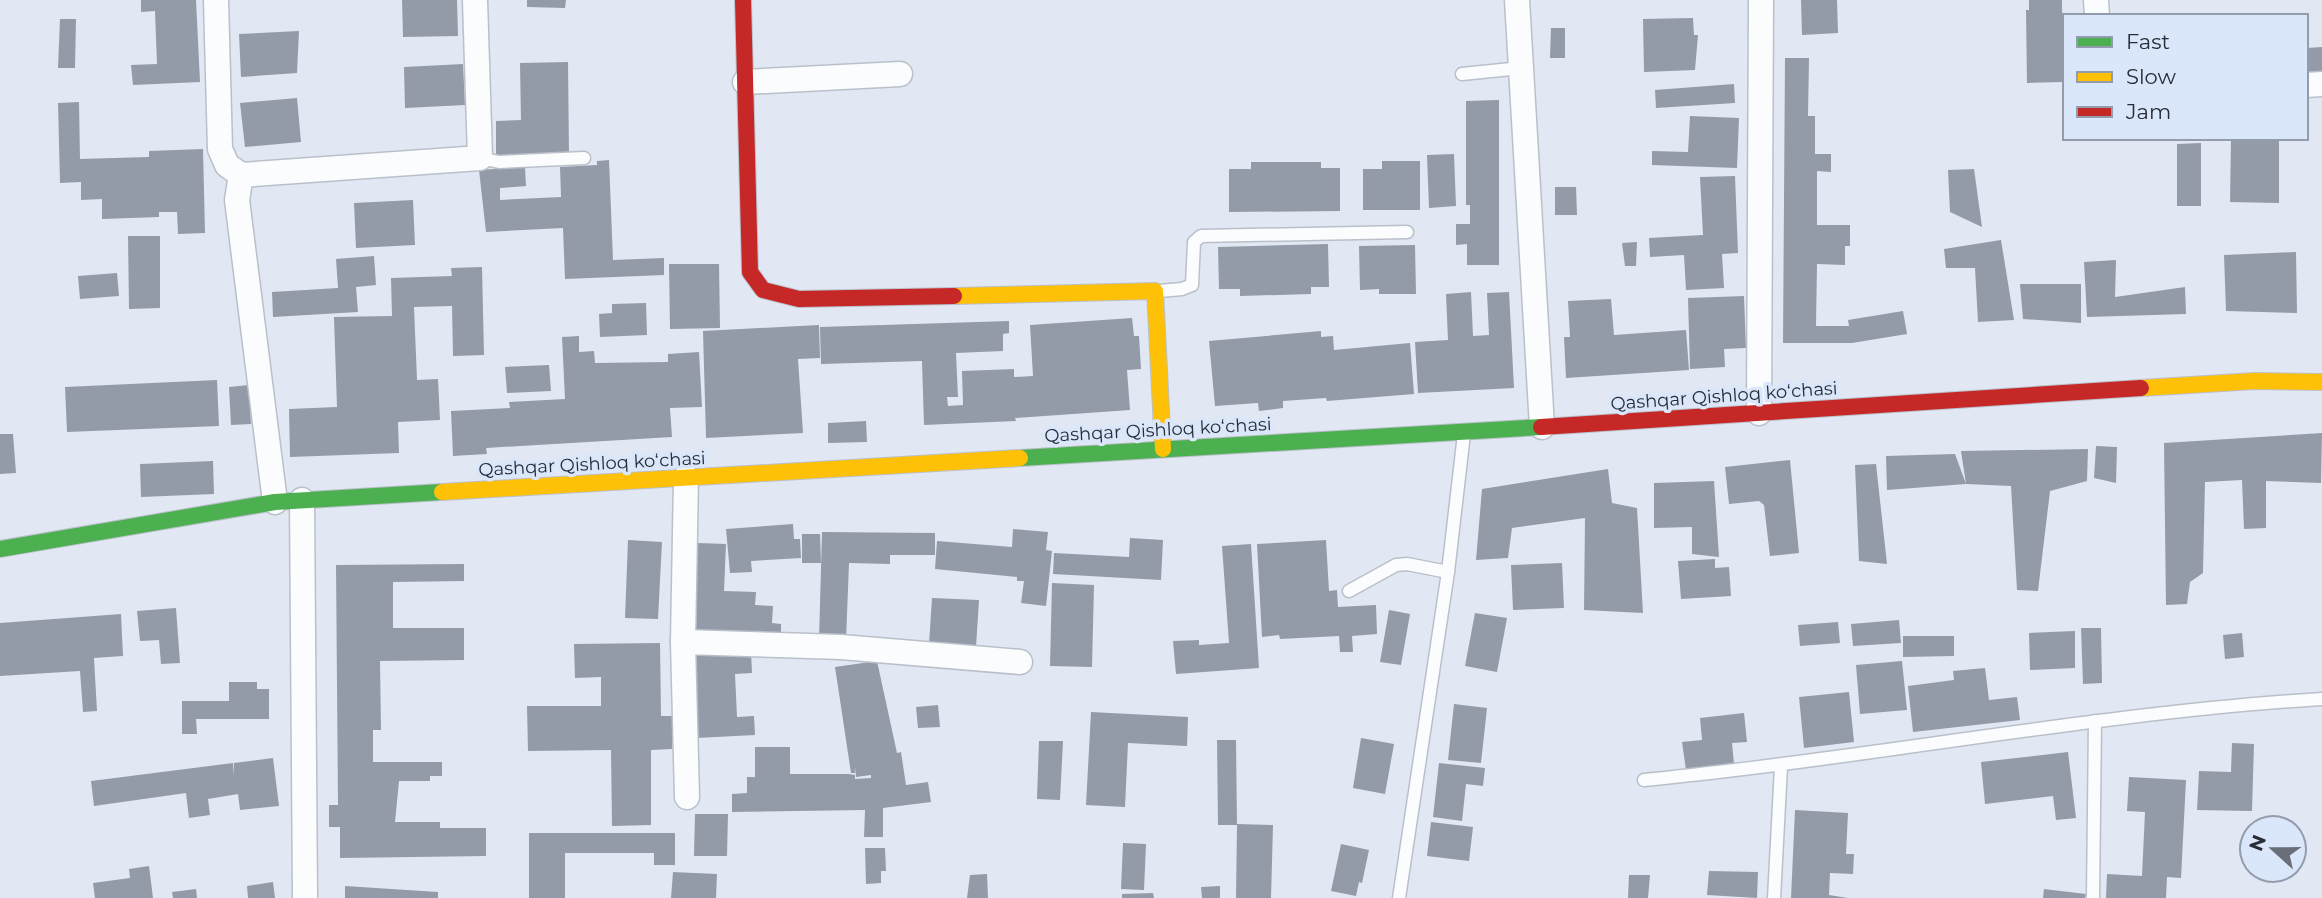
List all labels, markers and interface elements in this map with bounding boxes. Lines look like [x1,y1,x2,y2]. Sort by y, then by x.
legend [2063,14,2308,140]
text: Fast [2126,29,2170,54]
text: Slow [2126,64,2176,89]
text: Jam [2125,99,2171,124]
street label: Qashqar Qishloq koʻchasi [1610,377,1838,415]
street label: Qashqar Qishloq koʻchasi [1044,413,1272,447]
street label: Qashqar Qishloq koʻchasi [478,447,706,481]
north arrow [2238,814,2308,884]
text: N [2244,832,2271,854]

